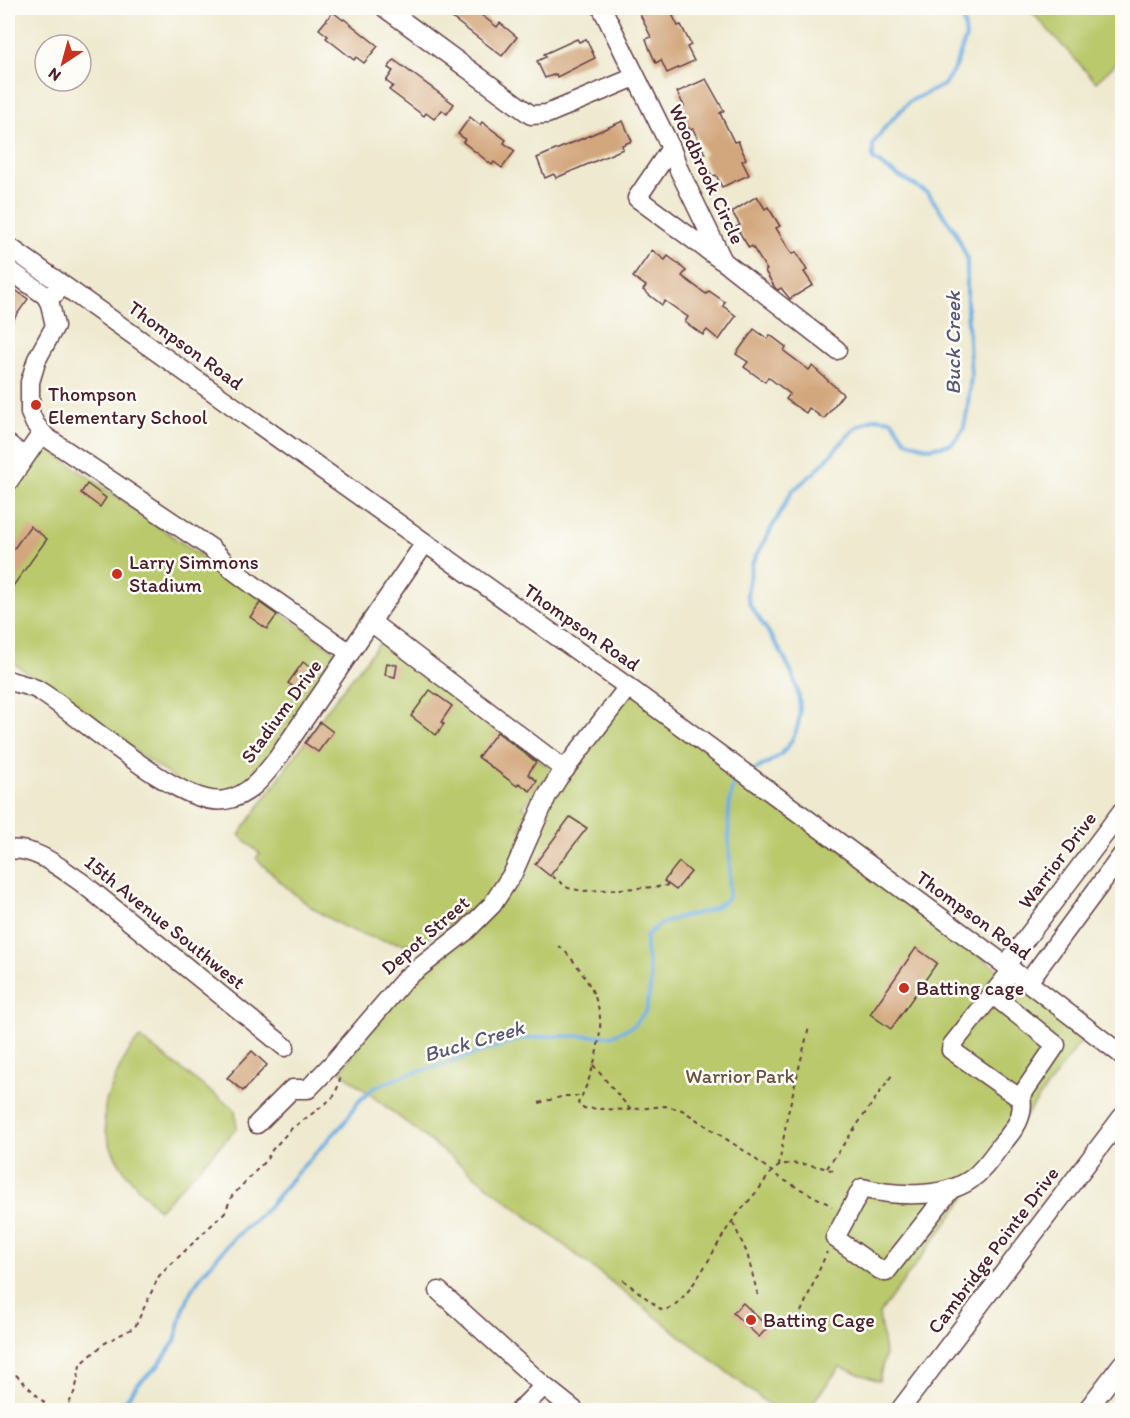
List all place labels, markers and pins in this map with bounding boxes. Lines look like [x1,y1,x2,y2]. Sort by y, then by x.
place label: Thompson Elementary School [48,382,208,429]
marker: Thompson Elementary School [29,398,43,412]
place label: Larry Simmons Stadium [129,550,259,597]
marker: Larry Simmons Stadium [110,567,124,581]
place label: Batting cage [916,976,1024,1000]
marker: Batting cage [897,981,911,995]
place label: Batting Cage [763,1308,875,1332]
marker: Batting Cage [744,1313,758,1327]

